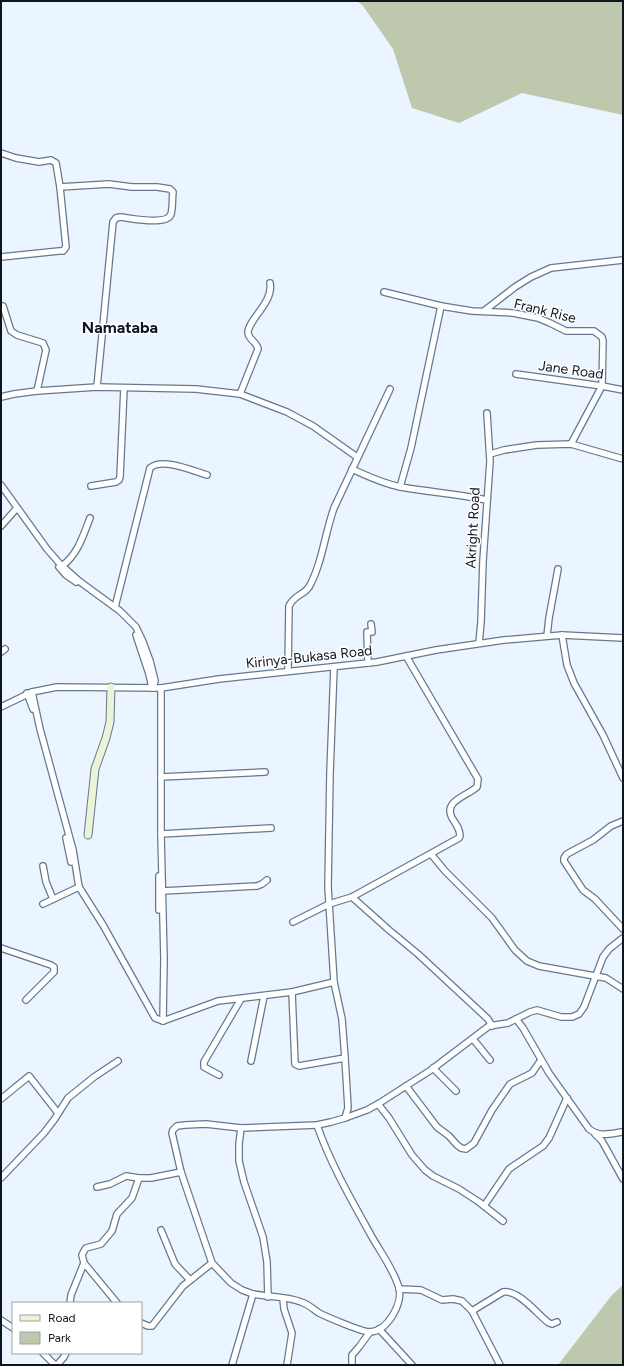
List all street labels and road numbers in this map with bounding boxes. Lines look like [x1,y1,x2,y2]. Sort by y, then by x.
street label: Frank Rise [512,295,578,327]
street label: Jane Road [537,357,605,383]
street label: Akright Road [462,487,484,569]
street label: Kirinya-Bukasa Road [245,642,373,672]

